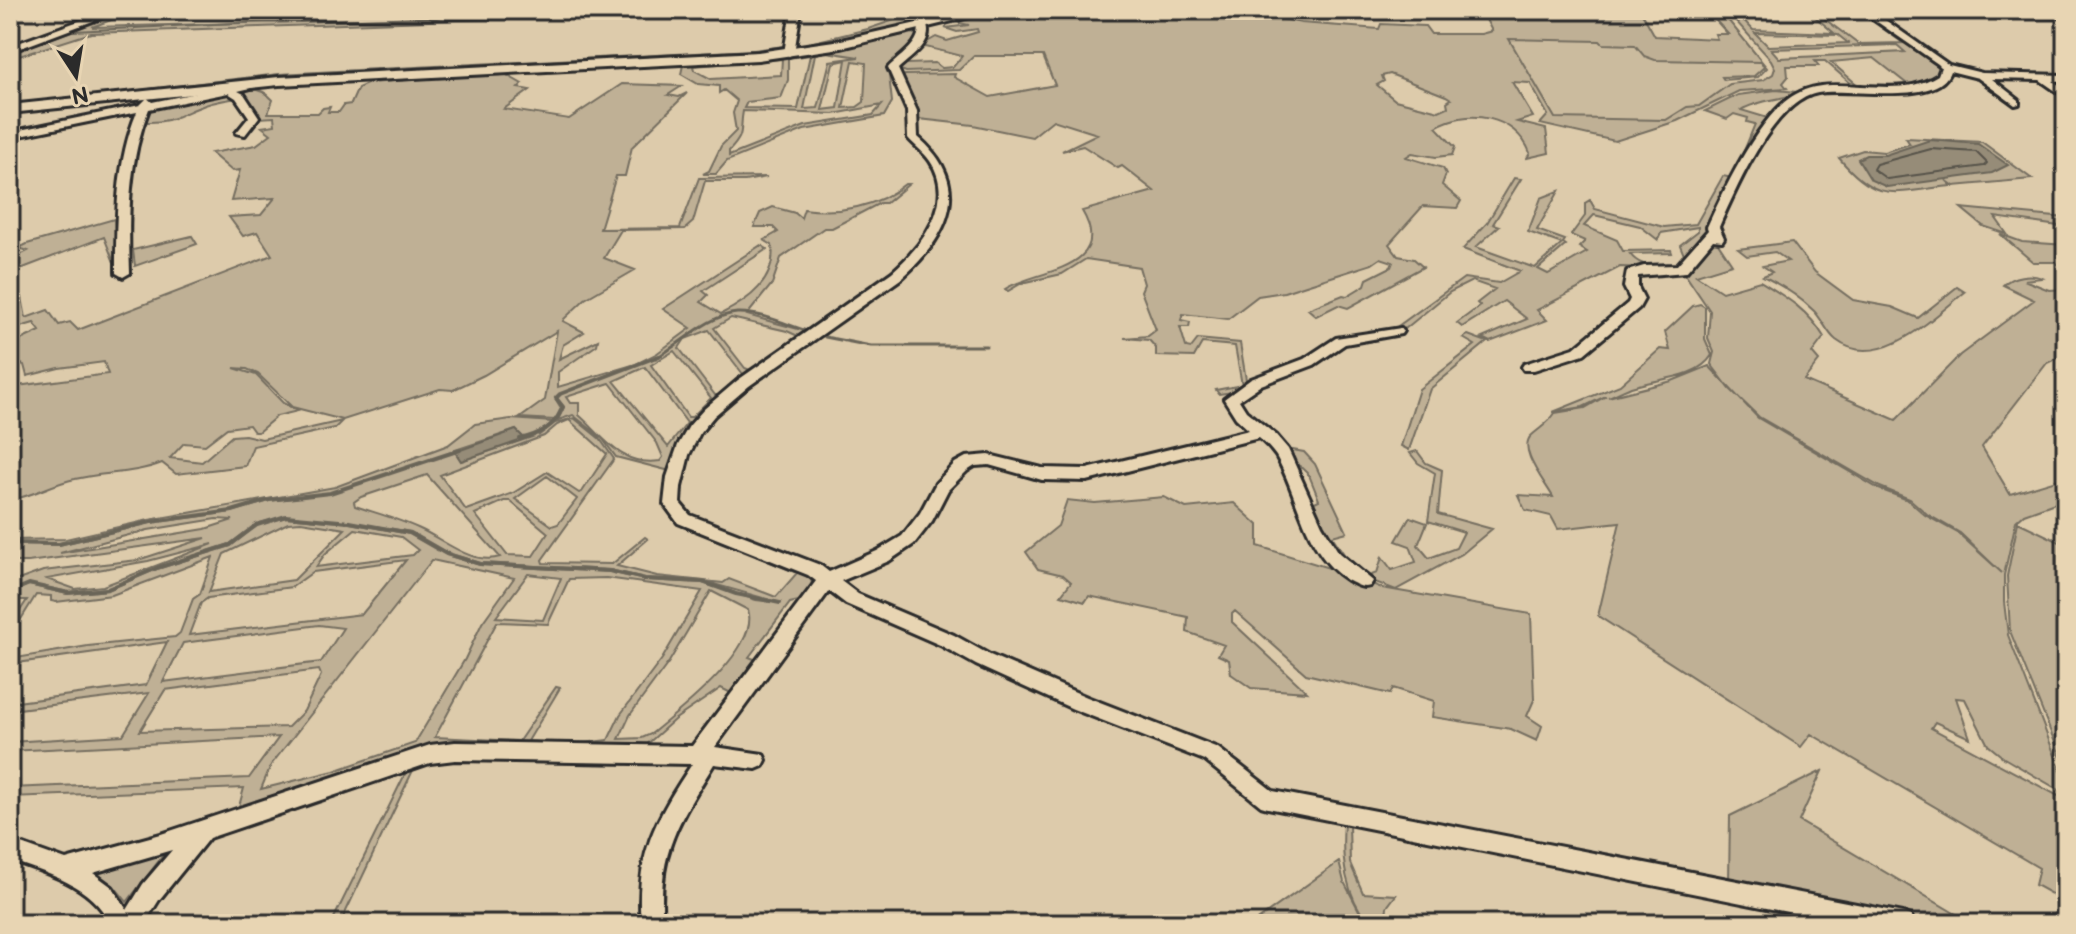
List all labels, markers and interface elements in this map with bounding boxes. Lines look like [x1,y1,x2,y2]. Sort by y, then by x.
north arrow [36,36,116,116]
text: N [69,79,91,109]

